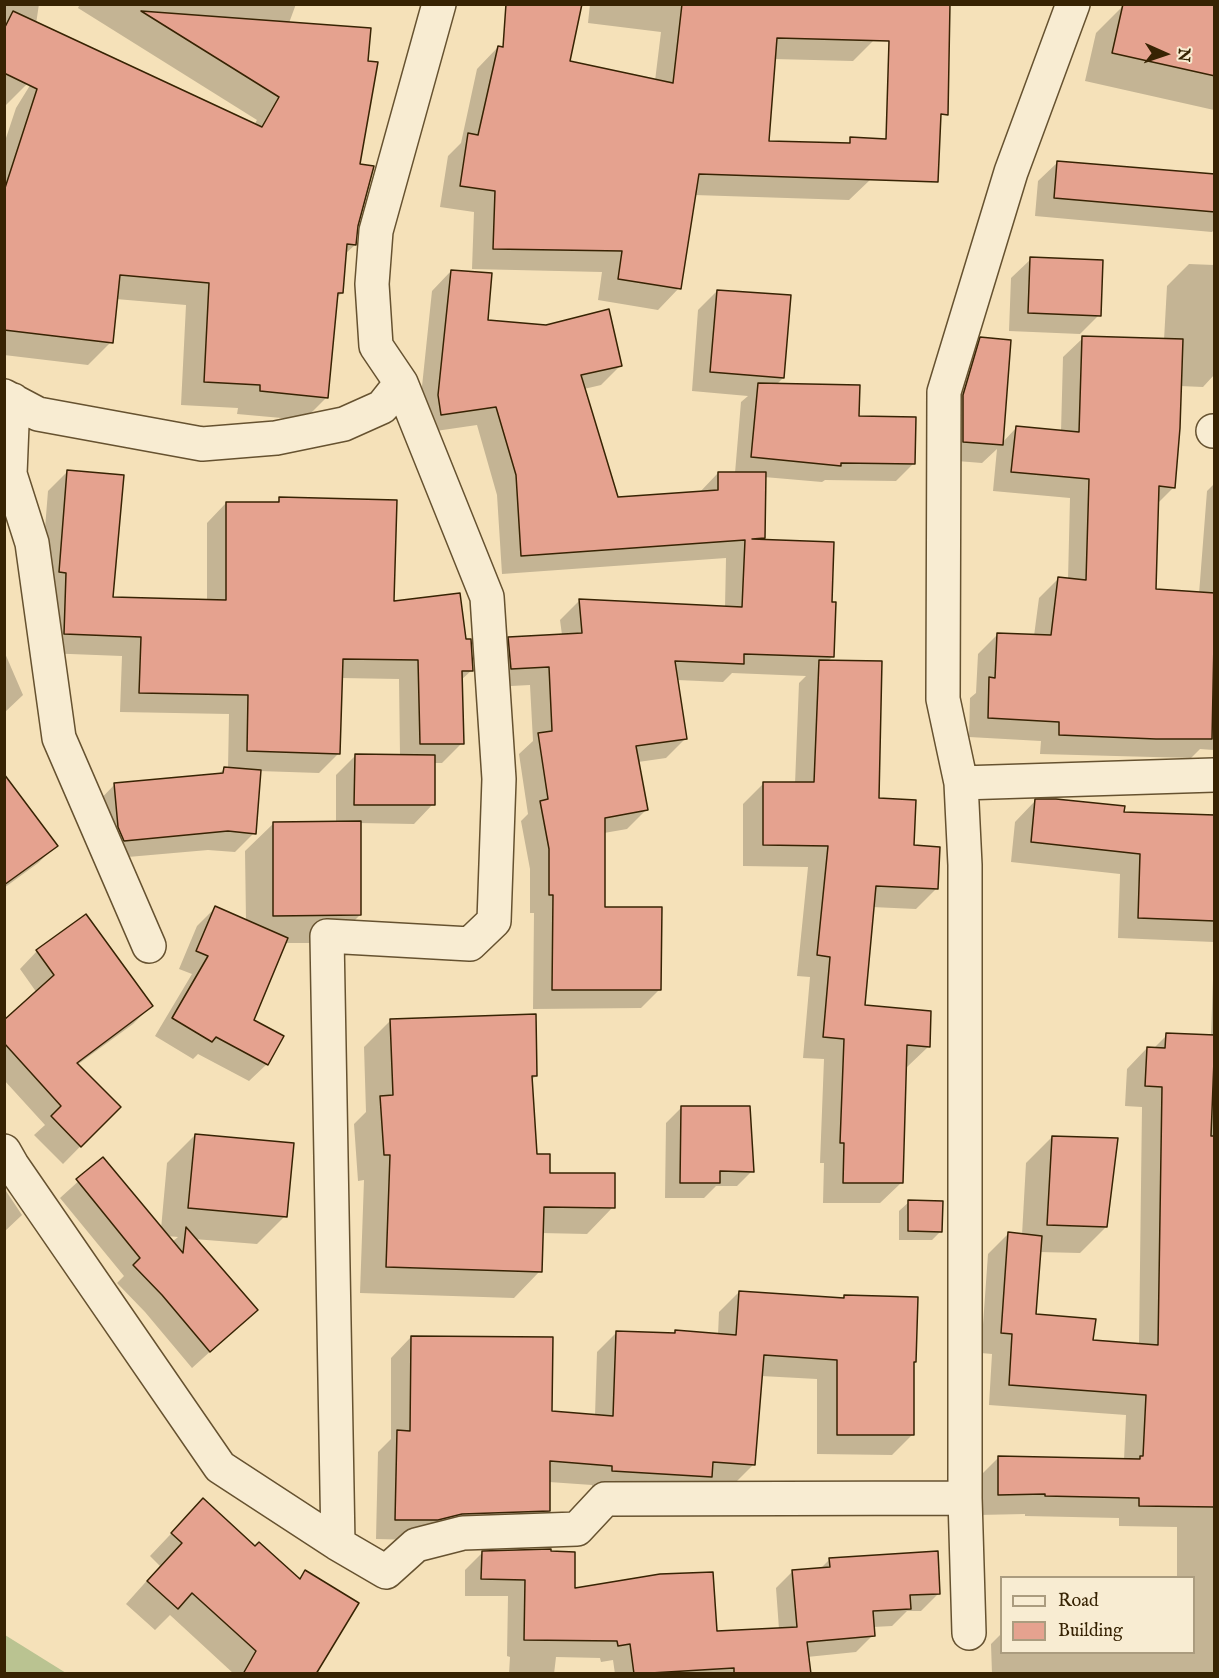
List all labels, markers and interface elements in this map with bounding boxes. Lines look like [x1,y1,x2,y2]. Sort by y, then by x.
north arrow [1135,24,1195,84]
text: N [1173,48,1193,62]
legend [1000,1576,1195,1654]
text: Road [1058,1590,1099,1613]
text: Building [1058,1620,1123,1643]

